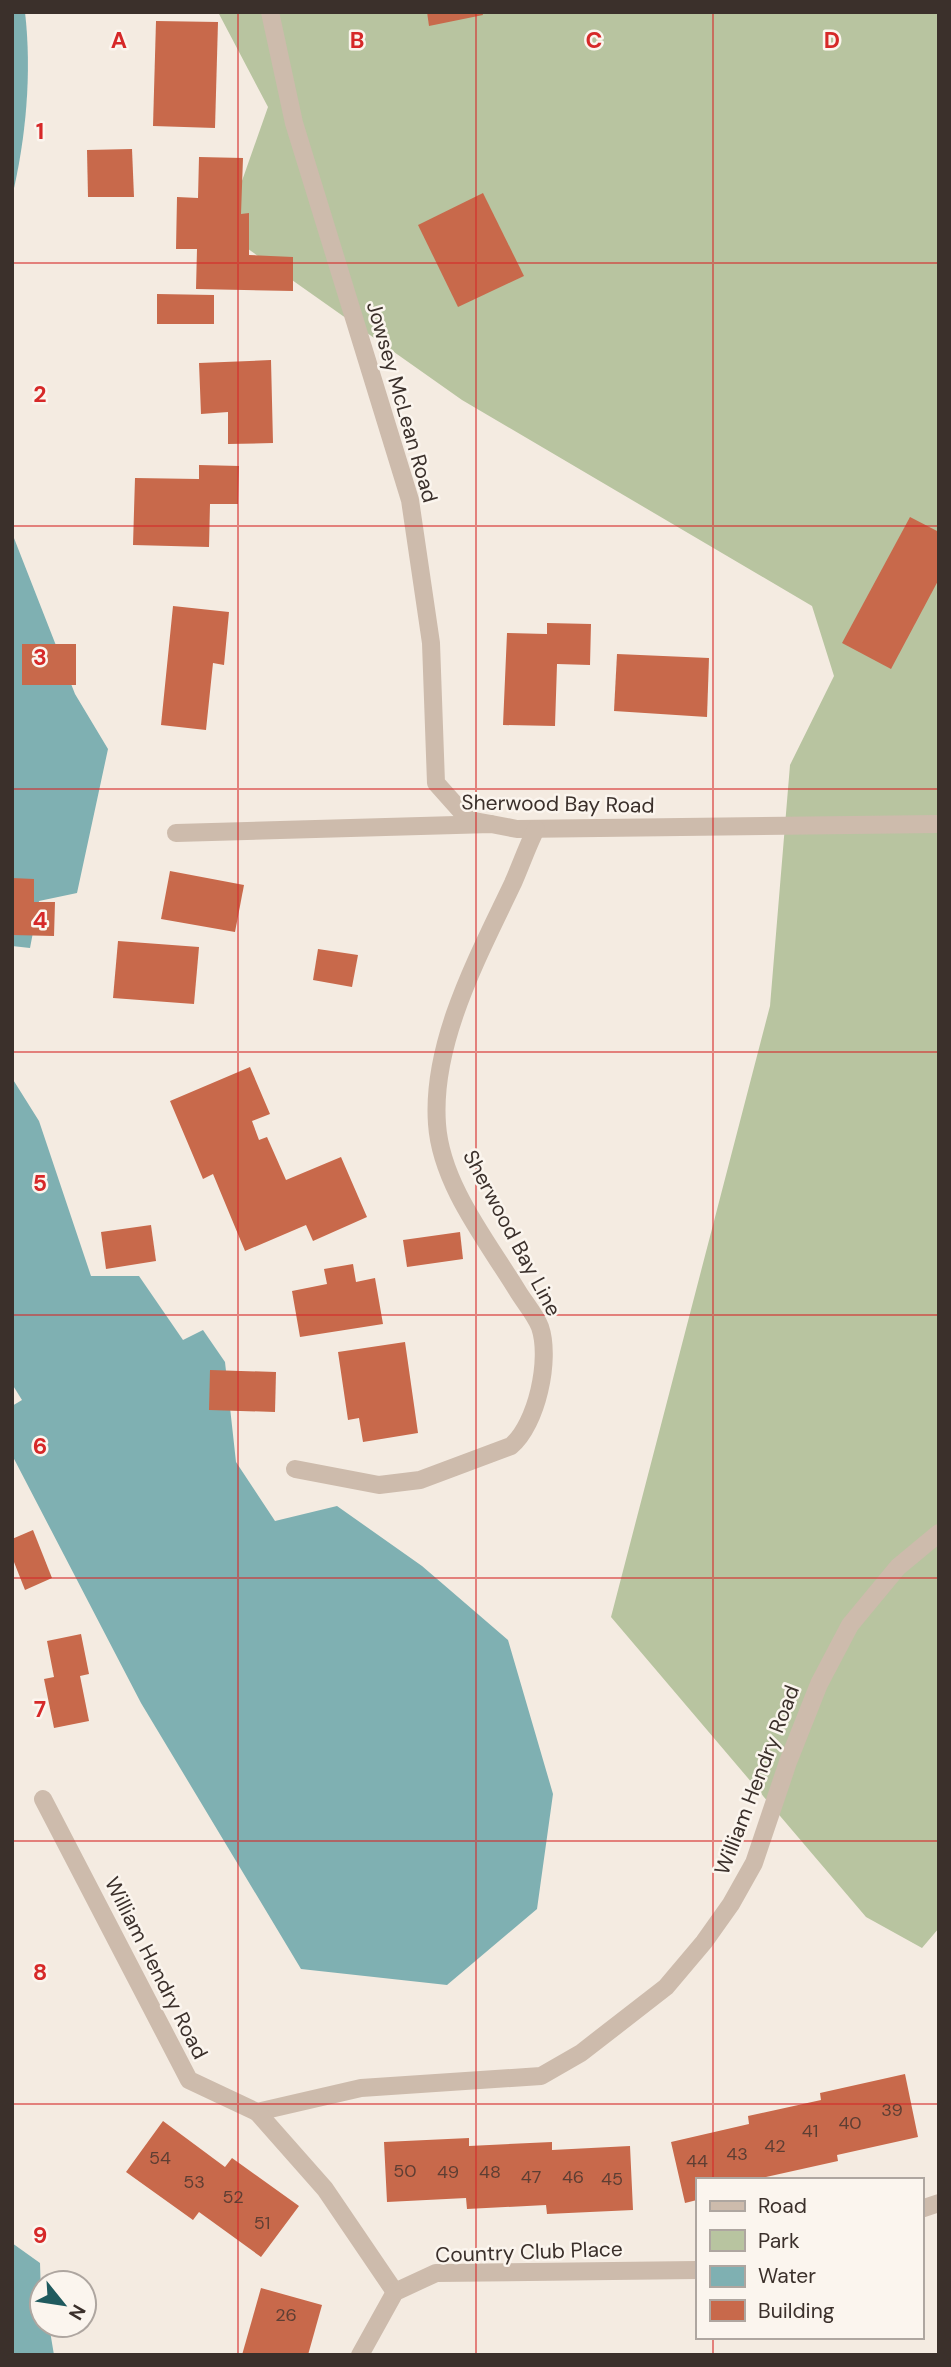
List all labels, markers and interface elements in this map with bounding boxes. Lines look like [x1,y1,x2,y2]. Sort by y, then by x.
text: A [111,25,127,55]
text: B [350,25,364,55]
text: C [586,25,602,55]
text: D [824,25,840,55]
text: 1 [36,116,44,146]
street label: Jowsey McLean Road [360,298,444,506]
text: 2 [33,379,47,409]
text: 3 [33,642,47,672]
street label: Sherwood Bay Road [461,788,655,820]
text: 4 [33,905,48,935]
street label: Sherwood Bay Line [456,1145,568,1321]
text: 5 [33,1168,47,1198]
text: 6 [33,1431,47,1461]
street label: William Hendry Road [708,1681,806,1879]
text: 7 [34,1694,46,1724]
street label: William Hendry Road [98,1872,214,2064]
text: 8 [33,1957,47,1987]
house number: 39 [881,2098,903,2122]
house number: 40 [838,2111,862,2135]
house number: 41 [802,2119,818,2143]
house number: 42 [764,2134,786,2158]
house number: 43 [726,2142,748,2166]
house number: 54 [149,2146,171,2170]
house number: 44 [686,2149,708,2173]
house number: 50 [393,2159,417,2183]
house number: 49 [437,2160,459,2184]
house number: 48 [479,2160,501,2184]
house number: 47 [521,2165,541,2189]
house number: 46 [562,2165,584,2189]
house number: 45 [601,2167,623,2191]
house number: 53 [183,2170,205,2194]
legend [696,2178,923,2339]
house number: 52 [222,2185,244,2209]
text: Road [758,2192,807,2220]
house number: 51 [254,2211,270,2235]
text: 9 [33,2220,47,2250]
text: Park [758,2227,800,2255]
street label: Country Club Place [435,2235,623,2269]
text: Water [758,2262,816,2290]
north arrow [28,2269,98,2339]
text: Building [758,2297,835,2325]
text: N [63,2300,92,2325]
house number: 26 [275,2303,297,2327]

